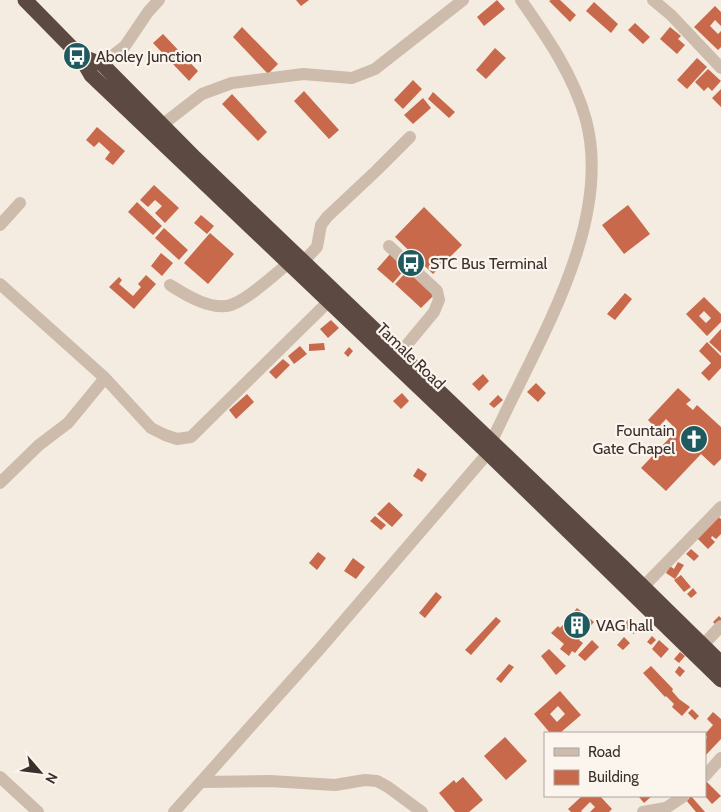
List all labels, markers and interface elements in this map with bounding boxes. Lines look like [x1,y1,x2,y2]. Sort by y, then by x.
bus stop icon: Aboley Junction [62,41,92,71]
place label: Aboley Junction [96,47,202,66]
bus stop icon: STC Bus Terminal [396,248,426,278]
place label: STC Bus Terminal [430,254,548,273]
street label: Tamale Road [373,319,449,393]
place label: Fountain Gate Chapel [593,421,675,458]
church icon: Fountain Gate Chapel [679,424,709,454]
building icon: VAG hall [562,610,592,640]
place label: VAG hall [596,616,653,635]
legend [544,732,706,797]
text: Road [588,743,621,761]
north arrow [15,747,65,797]
text: Building [588,768,639,786]
text: N [41,770,62,787]

